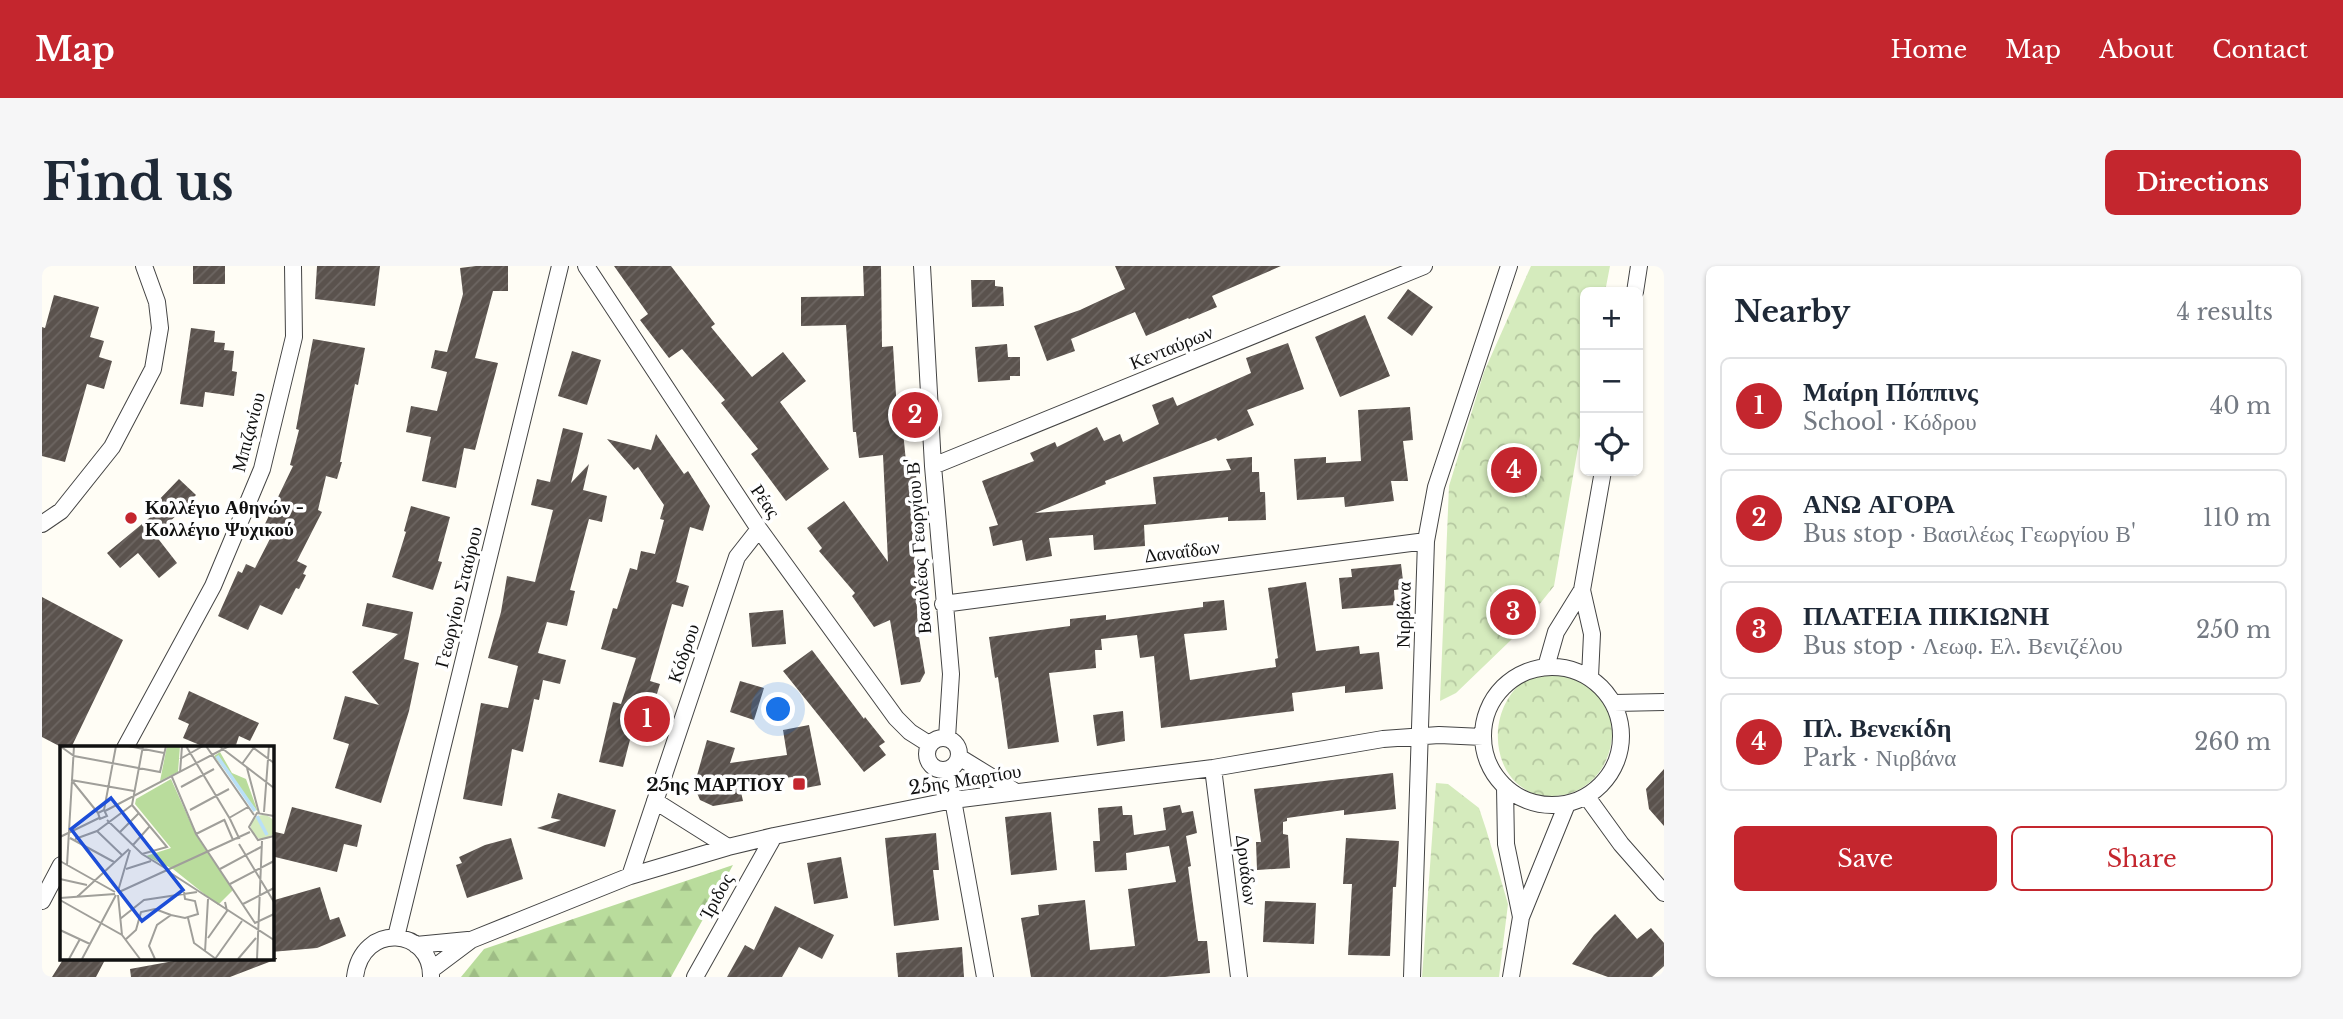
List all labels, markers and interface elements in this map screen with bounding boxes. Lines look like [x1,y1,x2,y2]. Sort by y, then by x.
text: Map [35,29,115,70]
text: Home [1891,35,1967,64]
text: Map [2005,35,2061,64]
text: About [2099,35,2174,64]
text: Contact [2212,35,2308,64]
button: Directions [2105,150,2301,215]
text: Find us [42,152,234,213]
map controls [1580,287,1643,476]
button: + [1580,287,1643,350]
text: Nearby [1734,293,1850,330]
text: 4 results [2177,298,2273,326]
street label: Κενταύρων [1126,320,1217,375]
button: − [1580,350,1643,413]
text: Μαίρη Πόππινς [1803,376,1978,408]
pin: 2 [892,389,938,441]
street label: Μπιζανίου [227,390,270,474]
text: 1 [1754,392,1764,420]
text: 40 m [2210,392,2271,420]
text: School · Κόδρου [1803,408,1977,436]
button: locate [1580,413,1643,476]
pin: 4 [1491,444,1537,496]
street label: Βασιλέως Γεωργίου Β' [901,457,936,635]
street label: Ρέας [746,480,785,523]
text: ΑΝΩ ΑΓΟΡΑ [1803,488,1955,520]
place label: Κολλέγιο Αθηνών - Κολλέγιο Ψυχικού [145,496,304,541]
text: 2 [1752,504,1766,532]
text: 110 m [2203,504,2271,532]
marker: Κολλέγιο Αθηνών - Κολλέγιο Ψυχικού [123,510,139,526]
text: Bus stop · Βασιλέως Γεωργίου Β' [1803,520,2136,548]
street label: Γεωργίου Σταύρου [430,524,487,670]
street label: Δαναΐδων [1143,535,1222,568]
street label: Νιρβάνα [1391,582,1416,648]
pin: 3 [1490,586,1536,638]
text: ΠΛΑΤΕΙΑ ΠΙΚΙΩΝΗ [1803,600,2049,632]
text: 3 [1752,616,1766,644]
text: 250 m [2196,616,2271,644]
street label: Κόδρου [663,621,704,686]
text: Bus stop · Λεωφ. Ελ. Βενιζέλου [1803,632,2123,660]
your location [761,692,795,726]
pin: 1 [624,693,670,745]
text: Πλ. Βενεκίδη [1803,712,1952,744]
text: 4 [1751,728,1767,756]
text: 260 m [2194,728,2271,756]
text: Park · Νιρβάνα [1803,744,1956,772]
inset map [60,746,273,960]
street label: 25ης Μαρτίου [907,759,1023,800]
place label: 25ης ΜΑΡΤΙΟΥ [646,773,785,796]
marker: 25ης ΜΑΡΤΙΟΥ [791,776,807,792]
button: Save [1734,826,1997,891]
button: Share [2011,826,2273,891]
street label: Δρυάδων [1231,833,1262,907]
street label: Ίριδος [694,869,738,924]

